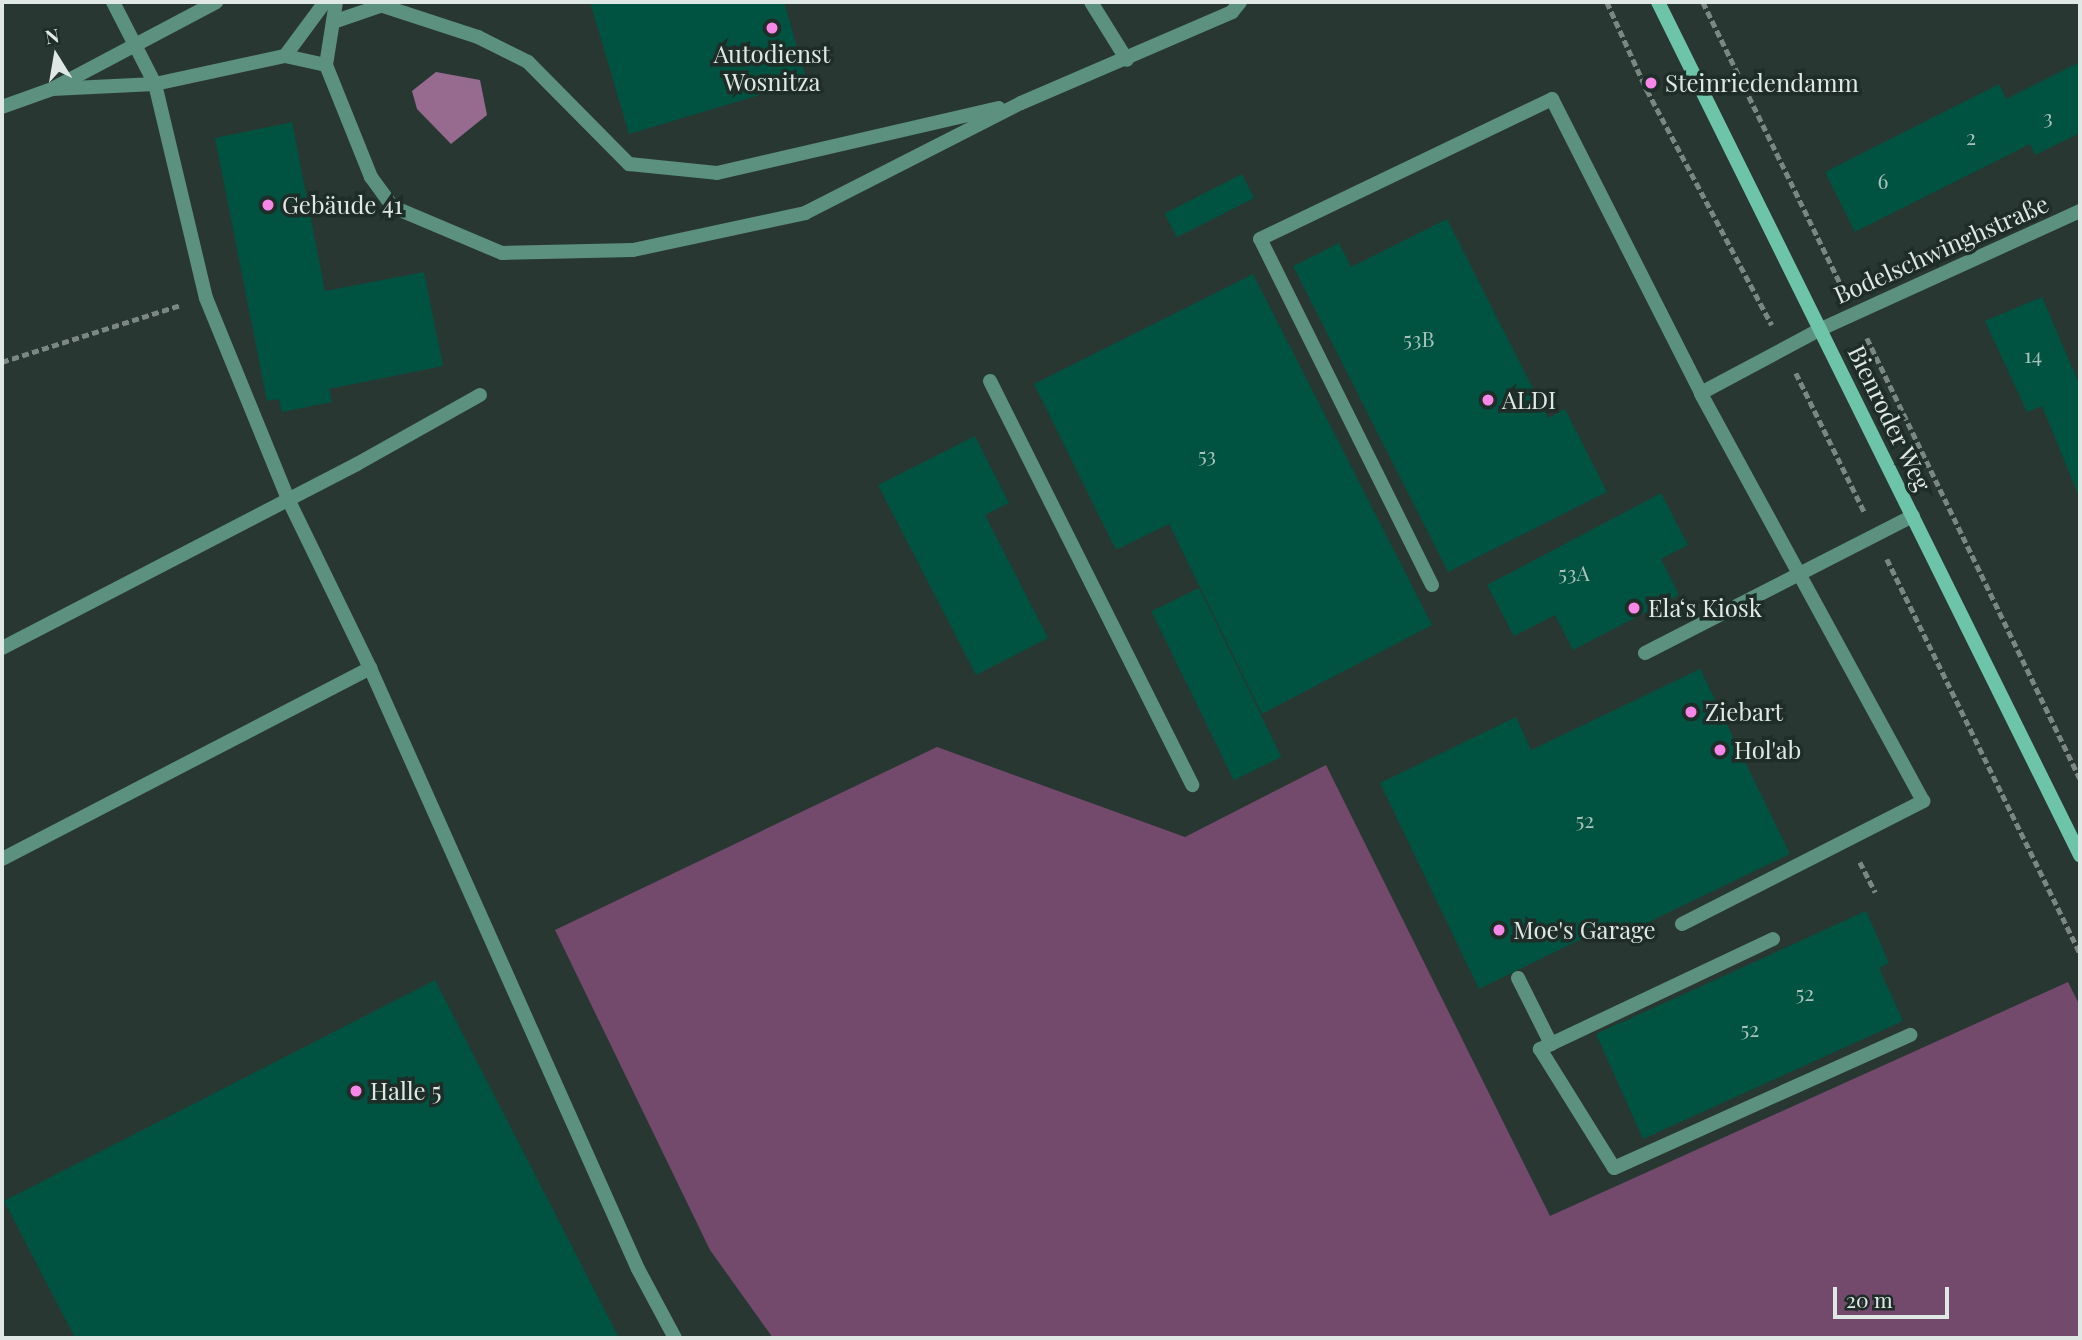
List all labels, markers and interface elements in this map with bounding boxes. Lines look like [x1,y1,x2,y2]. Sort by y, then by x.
marker: Autodienst Wosnitza [764,20,780,36]
north arrow [21,21,91,91]
text: N [43,21,61,49]
place label: Autodienst Wosnitza [714,40,830,96]
place label: Steinriedendamm [1665,69,1859,97]
marker: Steinriedendamm [1643,75,1659,91]
house number: 3 [2043,103,2053,129]
house number: 2 [1966,123,1976,149]
house number: 6 [1878,167,1888,193]
street label: Bodelschwinghstraße [1829,189,2053,309]
place label: Gebäude 41 [282,191,403,219]
marker: Gebäude 41 [260,197,276,213]
house number: 53B [1403,325,1435,351]
street label: Bienroder Weg [1842,340,1938,496]
house number: 14 [2024,341,2042,367]
place label: ALDI [1502,386,1556,414]
marker: ALDI [1480,392,1496,408]
house number: 53 [1198,441,1216,467]
house number: 53A [1558,559,1590,585]
place label: Ela‘s Kiosk [1648,594,1762,622]
marker: Ela‘s Kiosk [1626,600,1642,616]
place label: Ziebart [1705,698,1783,726]
marker: Ziebart [1683,704,1699,720]
place label: Hol'ab [1734,736,1801,764]
marker: Hol'ab [1712,742,1728,758]
house number: 52 [1576,806,1594,832]
place label: Moe's Garage [1513,916,1656,944]
marker: Moe's Garage [1491,922,1507,938]
house number: 52 [1796,979,1814,1005]
house number: 52 [1741,1015,1759,1041]
place label: Halle 5 [370,1077,442,1105]
marker: Halle 5 [348,1083,364,1099]
scale bar [1837,1274,1952,1318]
text: 20 m [1846,1285,1893,1313]

